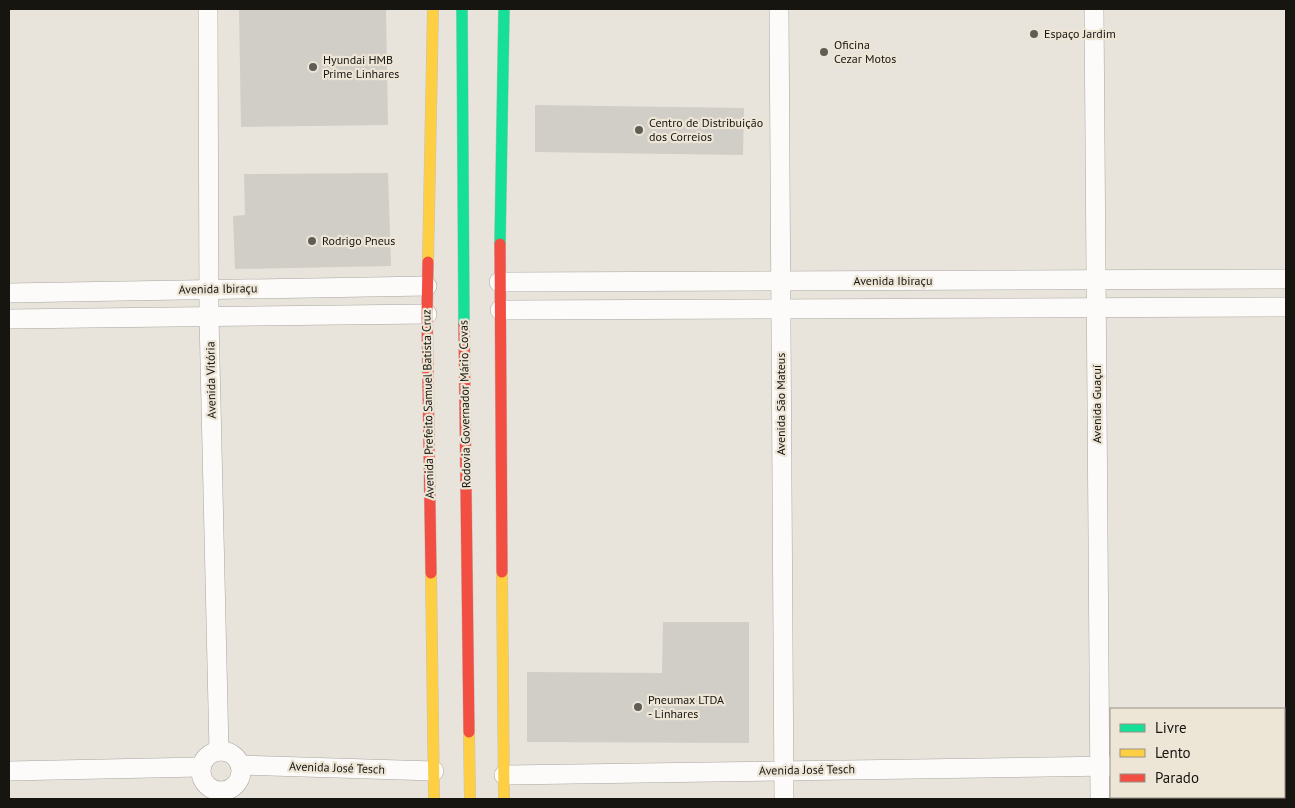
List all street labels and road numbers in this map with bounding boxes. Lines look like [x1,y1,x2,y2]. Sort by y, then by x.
street label: Avenida Ibiraçu [854,273,932,288]
street label: Avenida Ibiraçu [178,280,258,297]
street label: Avenida Prefeito Samuel Batista Cruz [418,309,437,499]
street label: Rodovia Governador Mário Covas [456,320,473,488]
street label: Avenida Vitória [202,341,219,419]
street label: Avenida São Mateus [773,353,788,455]
street label: Avenida Guaçuí [1089,365,1104,443]
street label: Avenida José Tesch [289,758,385,777]
street label: Avenida José Tesch [759,761,855,778]

